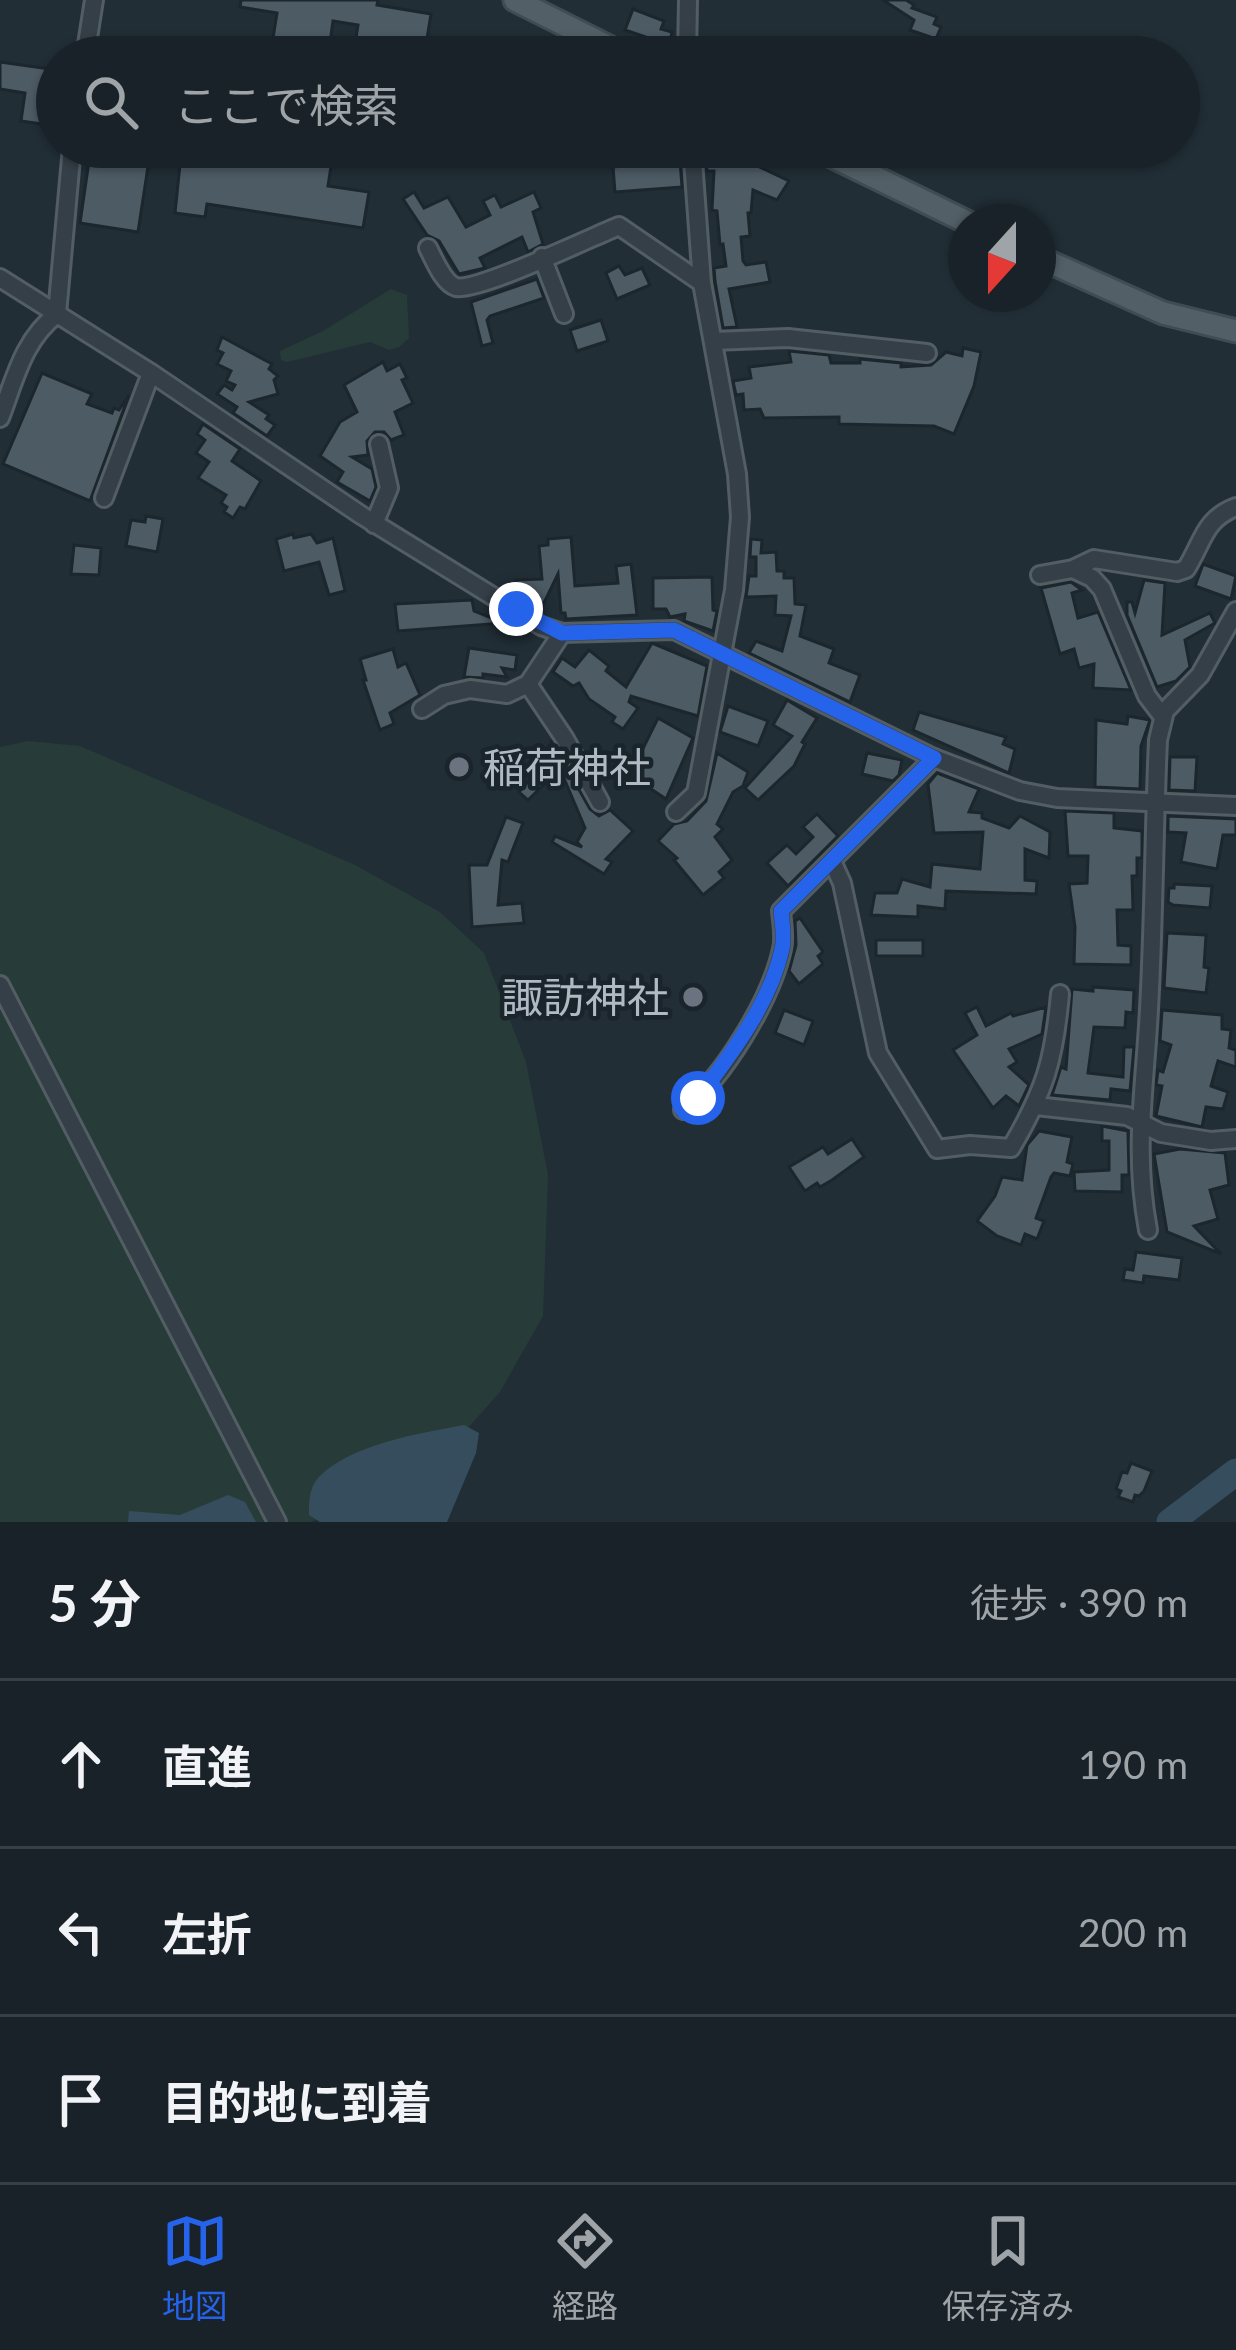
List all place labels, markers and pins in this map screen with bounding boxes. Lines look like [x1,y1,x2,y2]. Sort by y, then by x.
place label: 稲荷神社 [483,742,651,792]
marker: 稲荷神社 [446,754,472,780]
place label: 諏訪神社 [501,972,669,1022]
marker: 諏訪神社 [680,984,706,1010]

